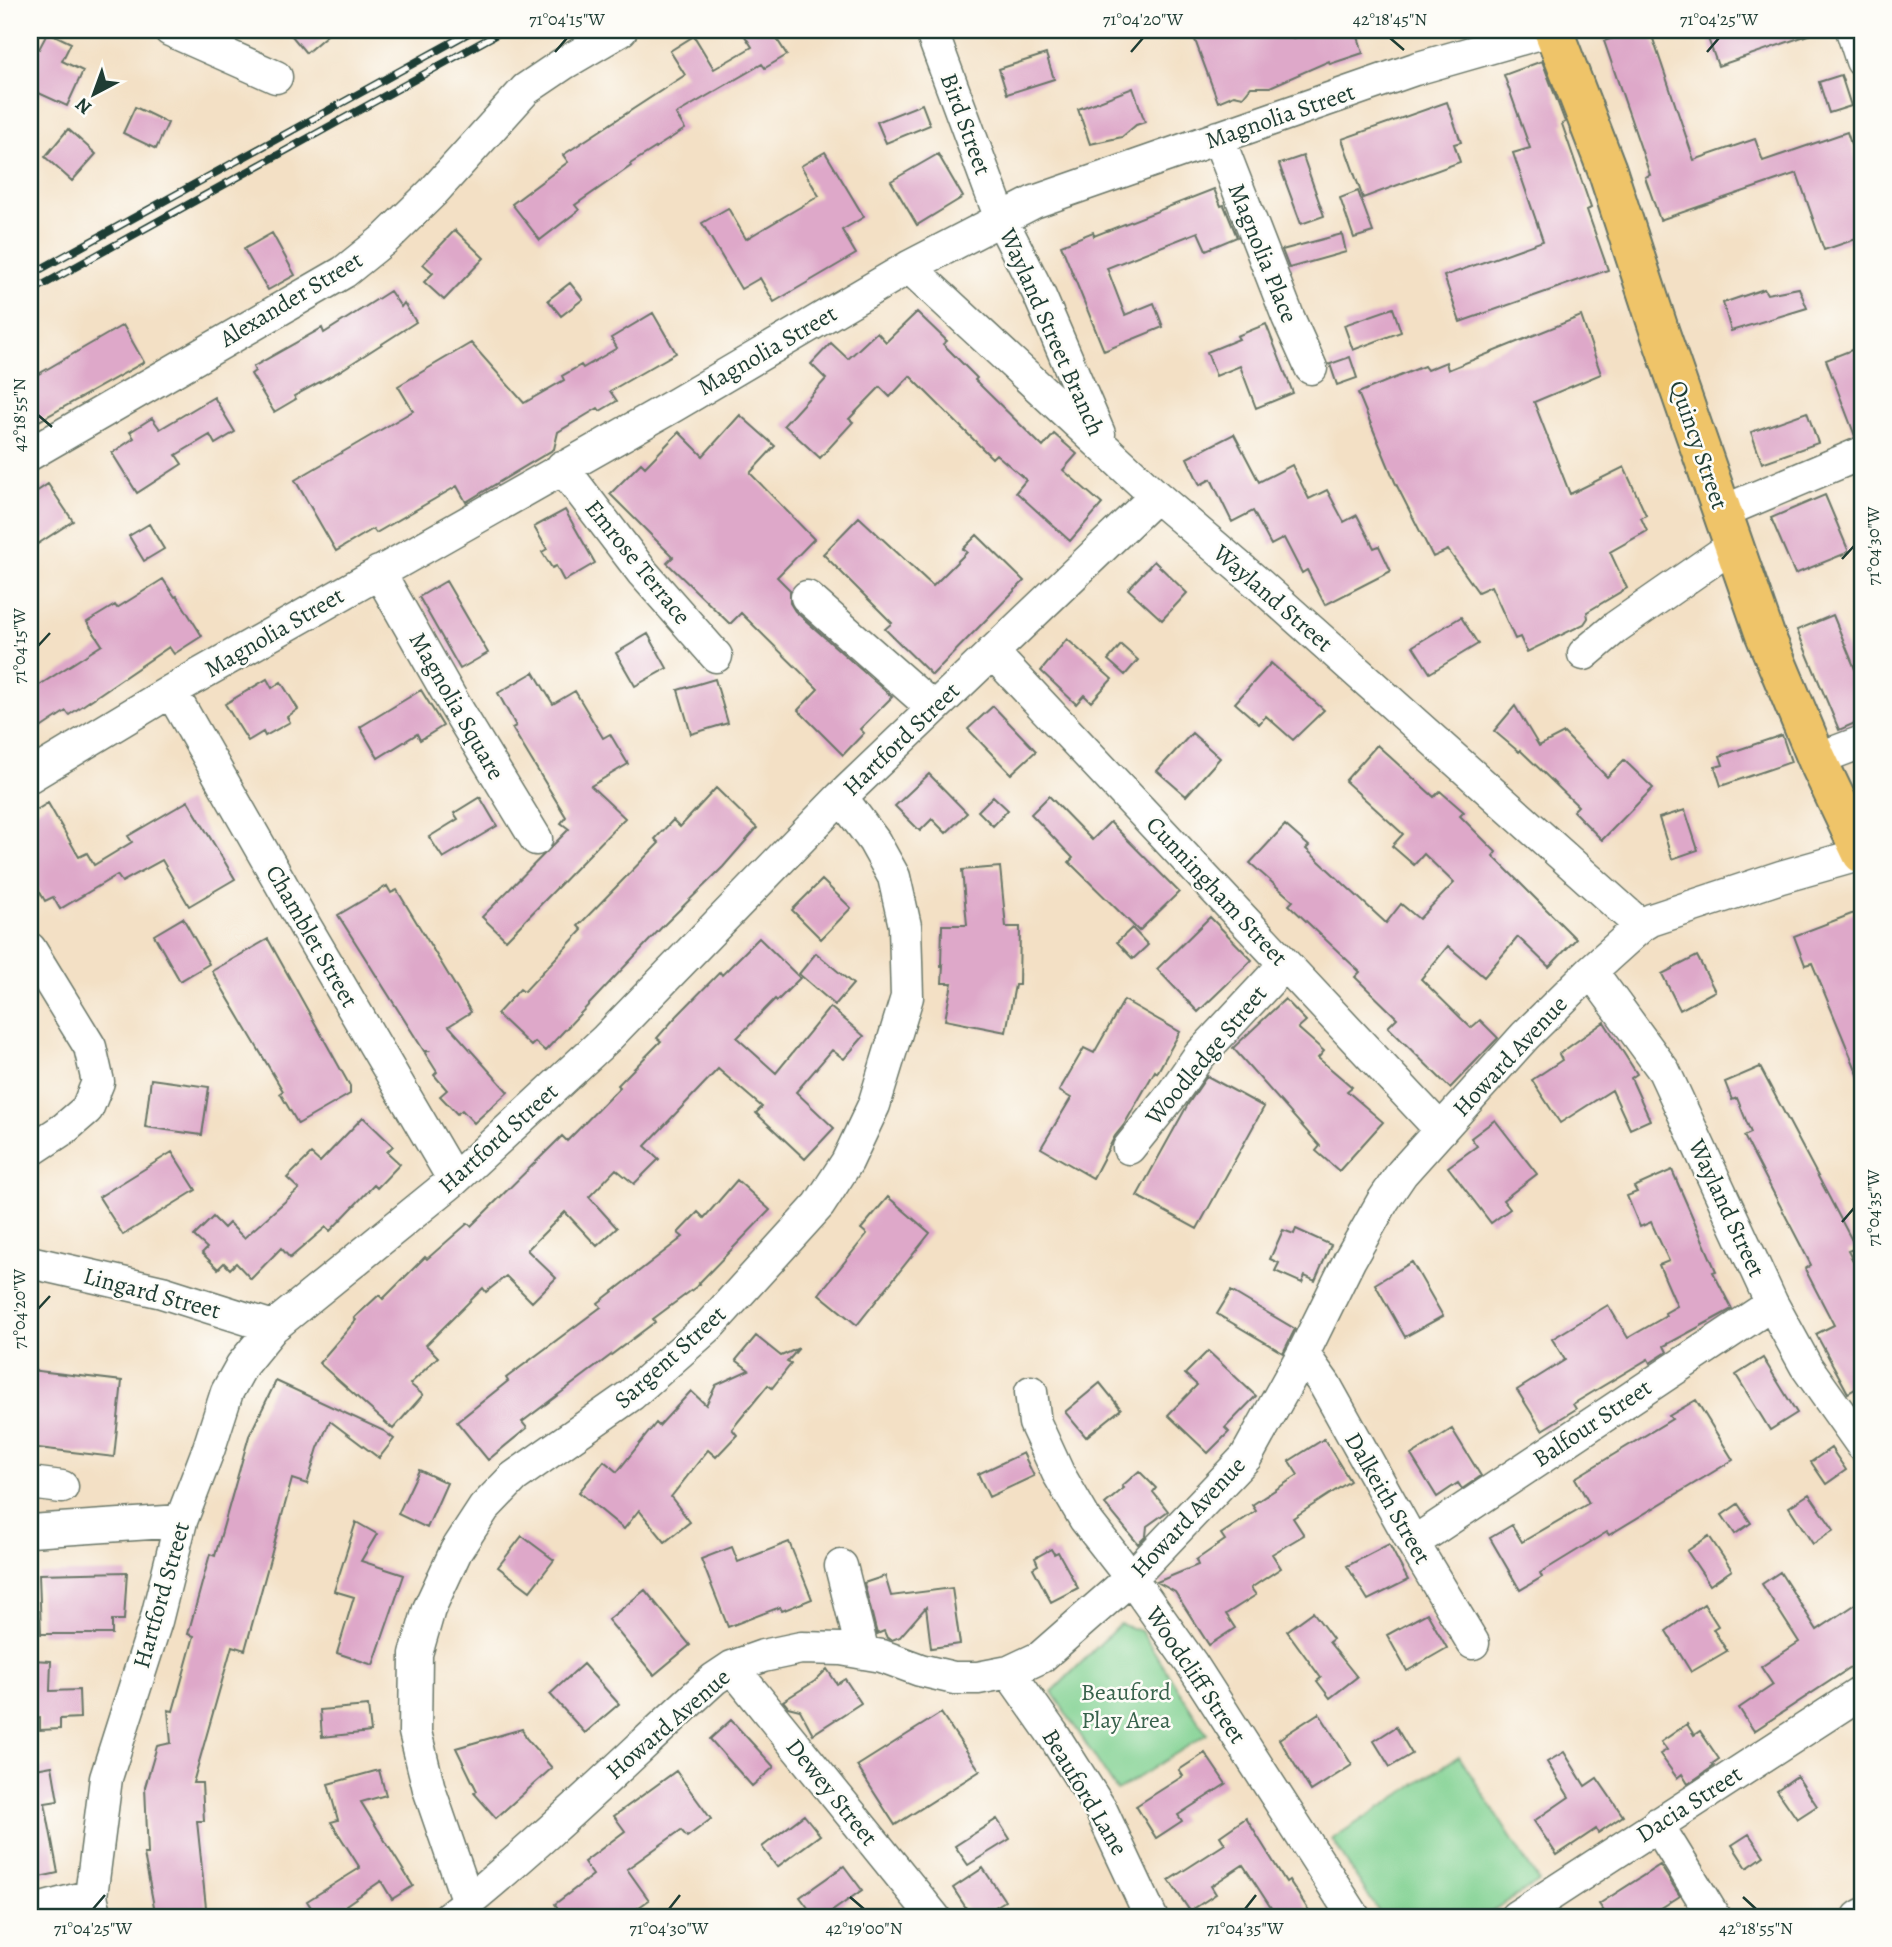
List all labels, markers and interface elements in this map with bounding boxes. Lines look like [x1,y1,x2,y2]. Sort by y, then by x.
text: 71°04'15"W [529,7,605,31]
text: 71°04'20"W [1103,7,1183,31]
text: 42°18'45"N [1353,7,1427,31]
text: 71°04'25"W [1680,7,1758,31]
north arrow [60,60,130,130]
street label: Bird Street [933,69,999,180]
street label: Magnolia Street [1201,75,1359,157]
text: N [70,92,97,120]
street label: Magnolia Place [1220,178,1306,328]
street label: Wayland Street Branch [991,222,1112,441]
street label: Alexander Street [213,244,369,355]
street label: Magnolia Street [691,297,843,403]
street label: Quincy Street [1662,376,1736,514]
text: 42°18'55"N [7,378,31,452]
street label: Emrose Terrace [578,493,698,631]
text: 71°04'30"W [1861,506,1885,586]
street label: Wayland Street [1206,536,1340,659]
street label: Magnolia Street [198,579,350,685]
text: 71°04'15"W [7,608,31,684]
street label: Magnolia Square [402,626,512,786]
street label: Hartford Street [836,675,966,803]
street label: Cunningham Street [1139,809,1295,973]
street label: Chamblet Street [258,859,366,1013]
street label: Woodledge Street [1137,978,1274,1132]
street label: Howard Avenue [1445,988,1575,1124]
street label: Hartford Street [431,1076,565,1200]
street label: Wayland Street [1681,1133,1773,1282]
text: 71°04'35"W [1861,1169,1885,1247]
street label: Lingard Street [80,1259,224,1327]
text: 71°04'20"W [7,1269,31,1349]
street label: Sargent Street [607,1298,733,1416]
street label: Balfour Street [1526,1371,1658,1475]
street label: Dalkeith Street [1337,1426,1439,1570]
street label: Howard Avenue [1123,1449,1253,1585]
street label: Hartford Street [125,1518,197,1672]
street label: Woodcliff Street [1138,1599,1254,1750]
street label: Howard Avenue [599,1661,737,1787]
park label: Beauford Play Area [1081,1676,1172,1736]
street label: Beauford Lane [1035,1723,1135,1861]
street label: Dewey Street [779,1732,885,1852]
street label: Dacia Street [1630,1758,1748,1850]
text: 71°04'25"W [54,1916,132,1940]
text: 71°04'30"W [629,1916,709,1940]
text: 42°19'00"N [825,1916,903,1940]
text: 71°04'35"W [1206,1916,1284,1940]
text: 42°18'55"N [1719,1916,1793,1940]

